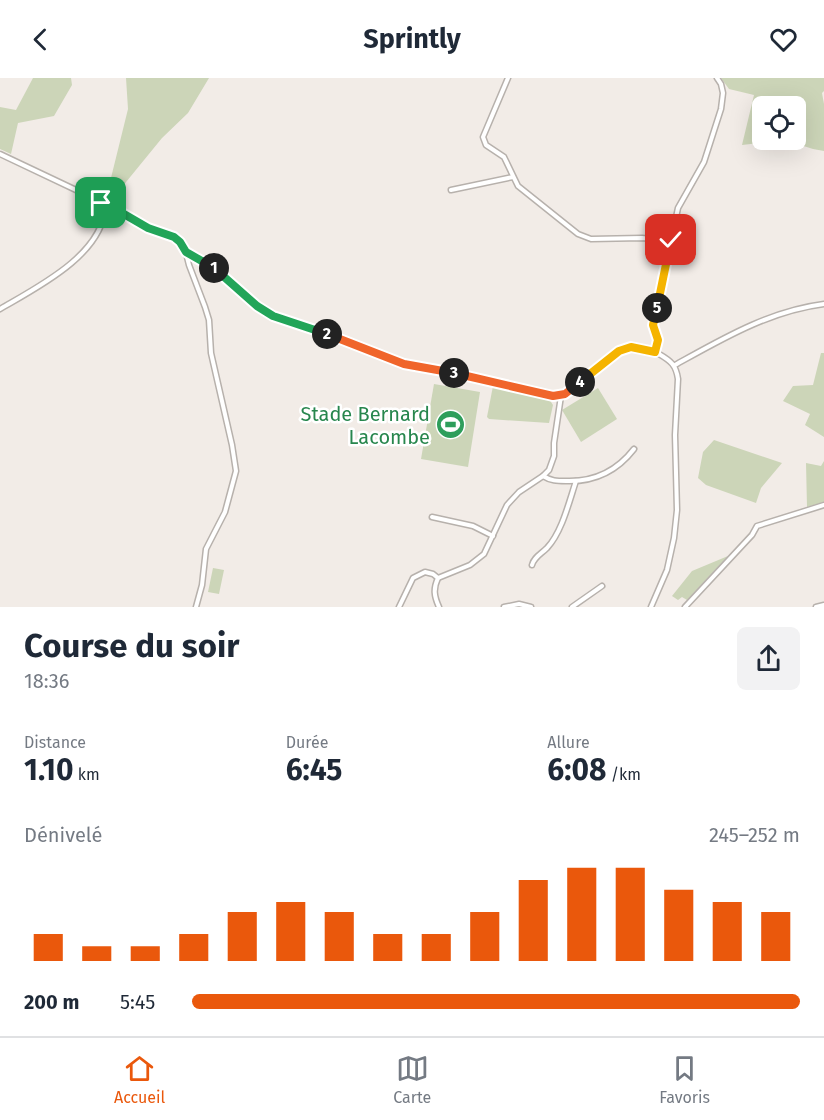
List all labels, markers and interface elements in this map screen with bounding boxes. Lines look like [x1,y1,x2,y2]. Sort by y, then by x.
icon: back [24,23,57,56]
text: Sprintly [363,23,461,55]
icon: heart [767,23,800,56]
map controls [752,96,806,150]
button: locate [752,96,806,150]
pin [75,177,126,228]
icon: arrive [84,186,117,219]
pin [645,214,696,265]
icon: check [654,223,687,256]
pin: 1 [199,253,229,283]
text: 1 [210,258,218,277]
pin: 5 [642,293,672,323]
text: 5 [653,298,661,317]
pin: 2 [312,319,342,349]
text: 2 [323,324,331,343]
pin: 3 [439,358,469,388]
text: 3 [450,363,458,382]
pin: 4 [565,367,595,397]
text: 4 [575,372,585,391]
place label: Stade Bernard Lacombe [301,402,430,449]
sports icon: Stade Bernard Lacombe [435,409,467,441]
text: Course du soir [24,626,240,666]
button: share [737,627,800,690]
text: 18:36 [24,669,69,693]
text: Distance [24,733,86,752]
text: Durée [286,733,328,752]
text: Allure [547,733,590,752]
text: 1.10 [24,752,74,788]
text: 6:45 [286,752,342,788]
text: 6:08 [547,752,606,788]
text: km [74,765,100,784]
text: /km [606,765,641,784]
text: Dénivelé [24,823,102,847]
text: 245–252 m [709,823,800,847]
text: 200 m [24,990,79,1014]
text: 5:45 [120,990,155,1014]
tab: Accueil [114,1052,165,1107]
tab: Carte [393,1052,431,1107]
tab: Favoris [659,1052,710,1107]

